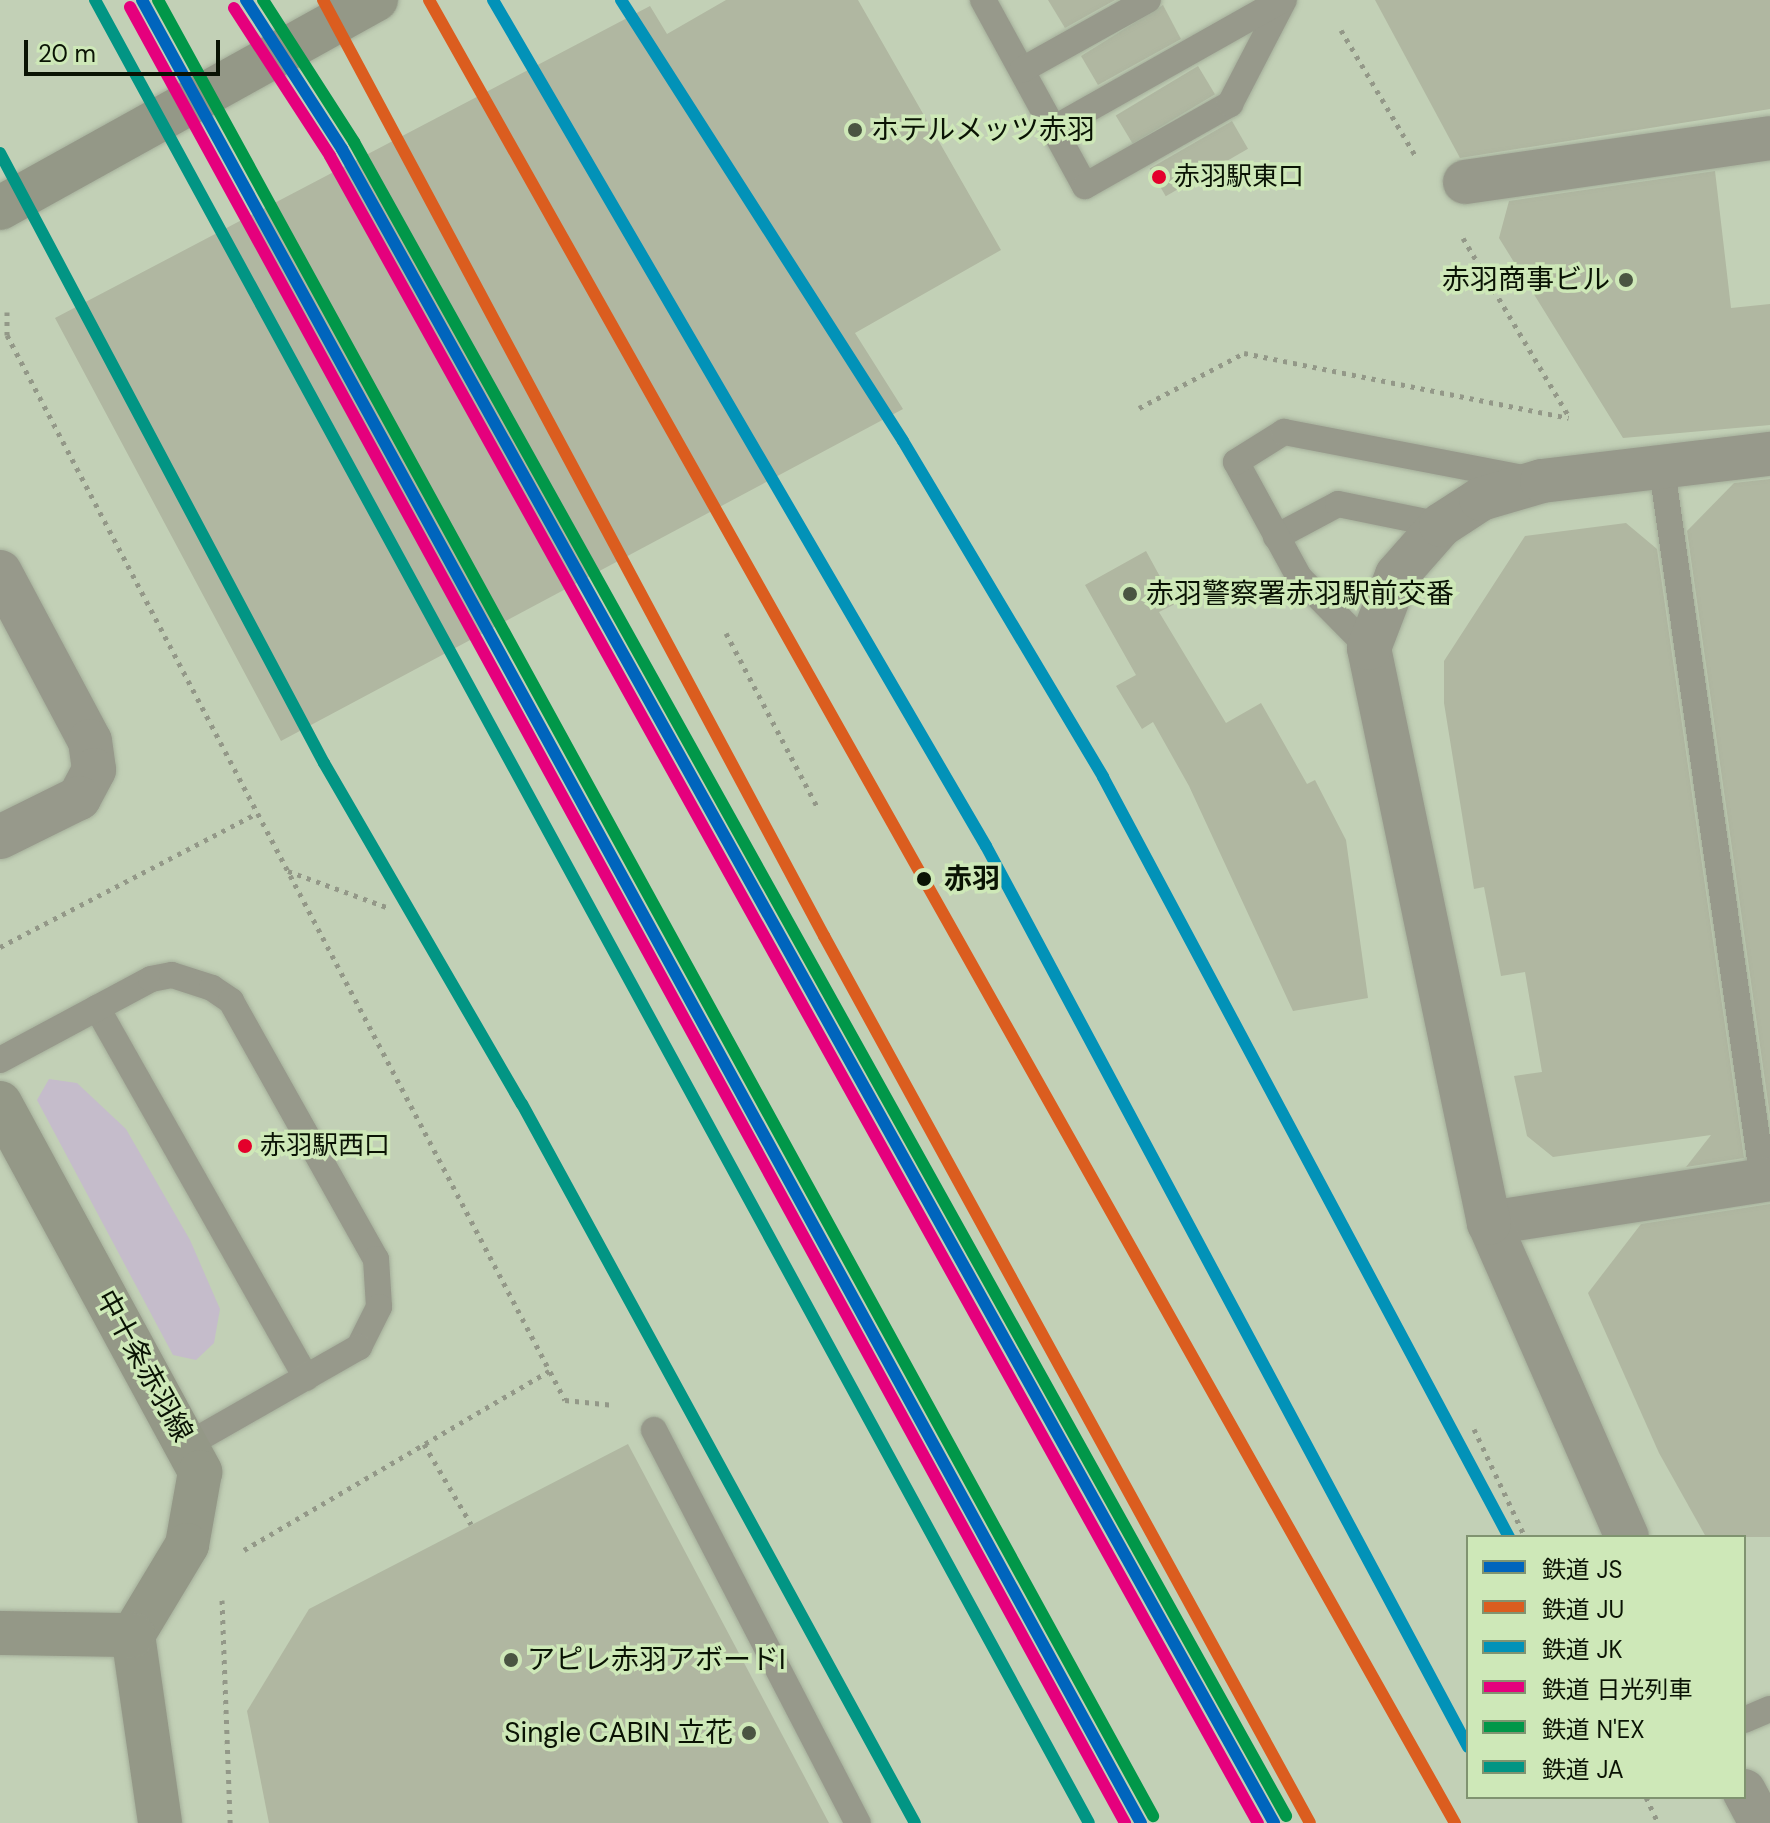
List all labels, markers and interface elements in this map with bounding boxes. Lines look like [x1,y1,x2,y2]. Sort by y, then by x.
scale bar [28,24,224,74]
text: 20 m [38,38,96,69]
place label: ホテルメッツ赤羽 [871,113,1095,147]
marker: ホテルメッツ赤羽 [846,121,864,139]
place label: 赤羽駅東口 [1174,161,1304,193]
marker: 赤羽駅東口 [1151,169,1167,185]
place label: 赤羽商事ビル [1442,263,1610,297]
marker: 赤羽商事ビル [1617,271,1635,289]
place label: 赤羽警察署赤羽駅前交番 [1146,577,1454,611]
marker: 赤羽警察署赤羽駅前交番 [1121,585,1139,603]
place label: 赤羽 [944,862,1000,896]
marker: 赤羽 [911,866,937,892]
place label: 赤羽駅西口 [260,1130,390,1162]
marker: 赤羽駅西口 [237,1138,253,1154]
street label: 中十条赤羽線 [89,1284,199,1448]
legend [1466,1535,1746,1799]
text: 鉄道 JS [1542,1554,1622,1585]
text: 鉄道 JU [1542,1594,1624,1625]
text: 鉄道 JK [1542,1634,1622,1665]
place label: アピレ赤羽アボードI [527,1643,786,1677]
marker: アピレ赤羽アボードI [502,1651,520,1669]
text: 鉄道 日光列車 [1542,1674,1692,1705]
text: 鉄道 N'EX [1542,1714,1645,1745]
place label: Single CABIN 立花 [504,1716,733,1750]
marker: Single CABIN 立花 [740,1724,758,1742]
text: 鉄道 JA [1542,1754,1624,1785]

